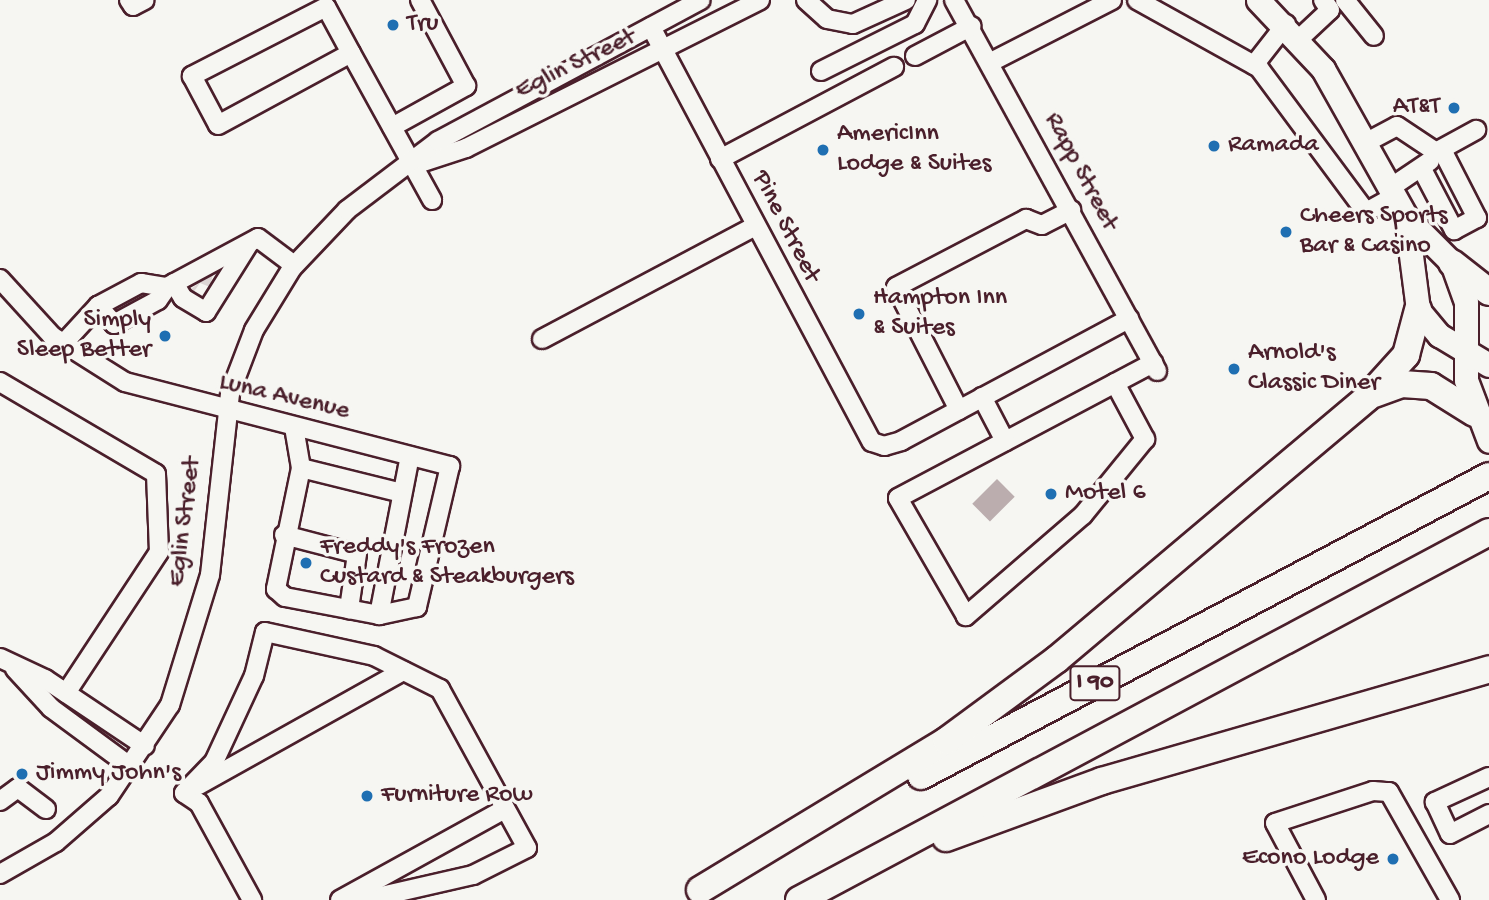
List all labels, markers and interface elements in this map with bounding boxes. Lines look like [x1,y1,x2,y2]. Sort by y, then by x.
place label: Tru [407,9,438,41]
marker: Tru [385,17,401,33]
street label: Eglin Street [511,22,641,108]
place label: AT&T [1393,92,1440,124]
marker: AT&T [1446,100,1462,116]
street label: Rapp Street [1036,108,1124,236]
place label: AmericInn Lodge & Suites [837,119,991,180]
place label: Ramada [1228,130,1319,162]
marker: Ramada [1206,138,1222,154]
marker: AmericInn Lodge & Suites [815,142,831,158]
street label: Pine Street [744,166,826,288]
place label: Cheers Sports Bar & Casino [1300,201,1448,262]
marker: Cheers Sports Bar & Casino [1278,224,1294,240]
place label: Hampton Inn & Suites [873,283,1007,344]
place label: Simply Sleep Better [17,305,151,366]
marker: Hampton Inn & Suites [851,306,867,322]
marker: Simply Sleep Better [157,328,173,344]
place label: Arnold's Classic Diner [1248,338,1380,400]
marker: Arnold's Classic Diner [1226,361,1242,377]
street label: Luna Avenue [216,368,352,428]
street label: Eglin Street [163,455,209,589]
place label: Motel 6 [1065,478,1146,510]
marker: Motel 6 [1043,486,1059,502]
place label: Freddy's Frozen Custard & Steakburgers [320,532,574,594]
marker: Freddy's Frozen Custard & Steakburgers [298,555,314,571]
road number: I 90 [1069,662,1121,704]
place label: Jimmy John's [36,758,181,790]
marker: Jimmy John's [14,766,30,782]
place label: Furniture Row [381,780,533,812]
marker: Furniture Row [359,788,375,804]
place label: Econo Lodge [1242,843,1379,875]
marker: Econo Lodge [1385,851,1401,867]

